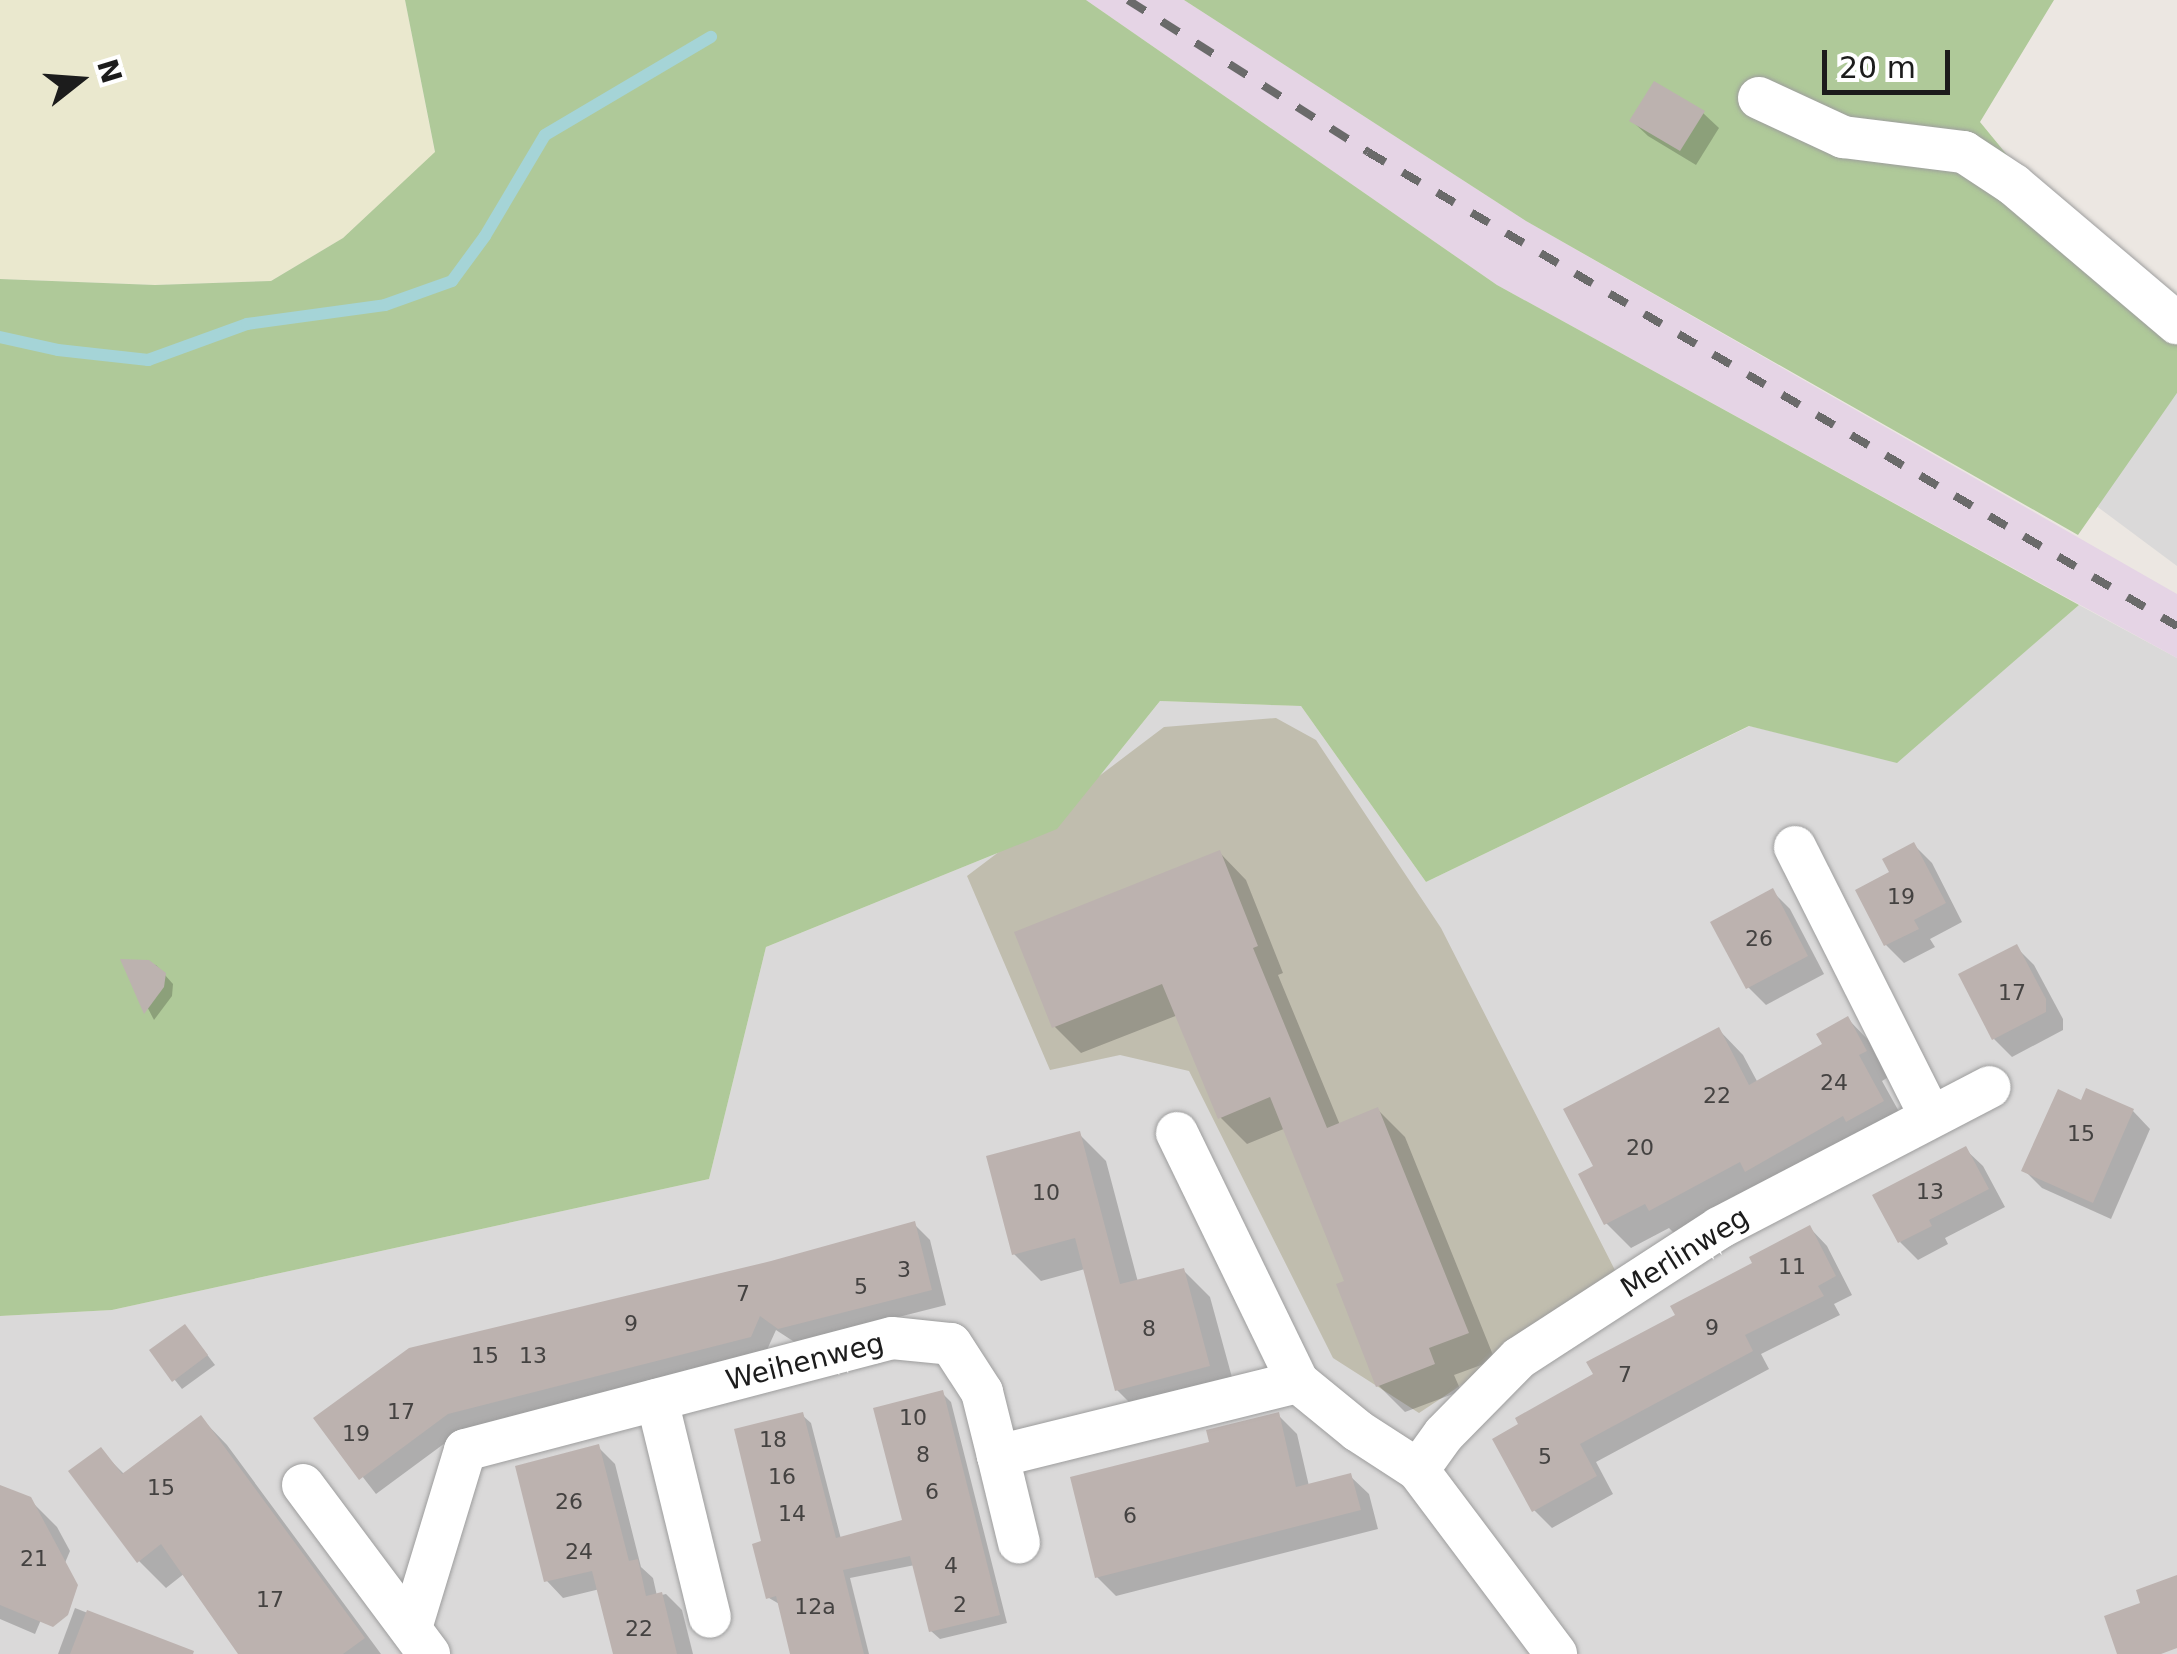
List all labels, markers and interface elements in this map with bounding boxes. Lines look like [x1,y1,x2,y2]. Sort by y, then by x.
north arrow [30,30,130,130]
scale bar [1827,30,1954,92]
text: 20 m [1839,50,1916,85]
text: N [90,55,128,87]
house number: 19 [1887,884,1915,910]
house number: 26 [1745,926,1773,952]
house number: 17 [1998,980,2026,1006]
house number: 24 [1820,1070,1848,1096]
house number: 22 [1703,1083,1731,1109]
house number: 15 [2067,1121,2095,1147]
house number: 20 [1626,1135,1654,1161]
house number: 13 [1916,1179,1944,1205]
house number: 10 [1032,1180,1060,1206]
street label: Merlinweg [1615,1201,1755,1305]
house number: 11 [1778,1254,1806,1280]
house number: 3 [897,1257,911,1283]
house number: 5 [854,1274,868,1300]
house number: 7 [736,1281,750,1307]
house number: 9 [624,1311,638,1337]
house number: 9 [1705,1315,1719,1341]
house number: 8 [1142,1316,1156,1342]
street label: Weihenweg [723,1326,887,1398]
house number: 15 [471,1343,499,1369]
house number: 13 [519,1343,547,1369]
house number: 7 [1618,1362,1632,1388]
house number: 17 [387,1399,415,1425]
house number: 10 [899,1405,927,1431]
house number: 19 [342,1421,370,1447]
house number: 18 [759,1427,787,1453]
house number: 8 [916,1442,930,1468]
house number: 5 [1538,1444,1552,1470]
house number: 16 [768,1464,796,1490]
house number: 15 [147,1475,175,1501]
house number: 6 [925,1479,939,1505]
house number: 26 [555,1489,583,1515]
house number: 14 [778,1501,806,1527]
house number: 6 [1123,1503,1137,1529]
house number: 24 [565,1539,593,1565]
house number: 21 [20,1546,48,1572]
house number: 4 [944,1553,958,1579]
house number: 17 [256,1587,284,1613]
house number: 2 [953,1592,967,1618]
house number: 12a [794,1594,836,1620]
house number: 22 [625,1616,653,1642]

